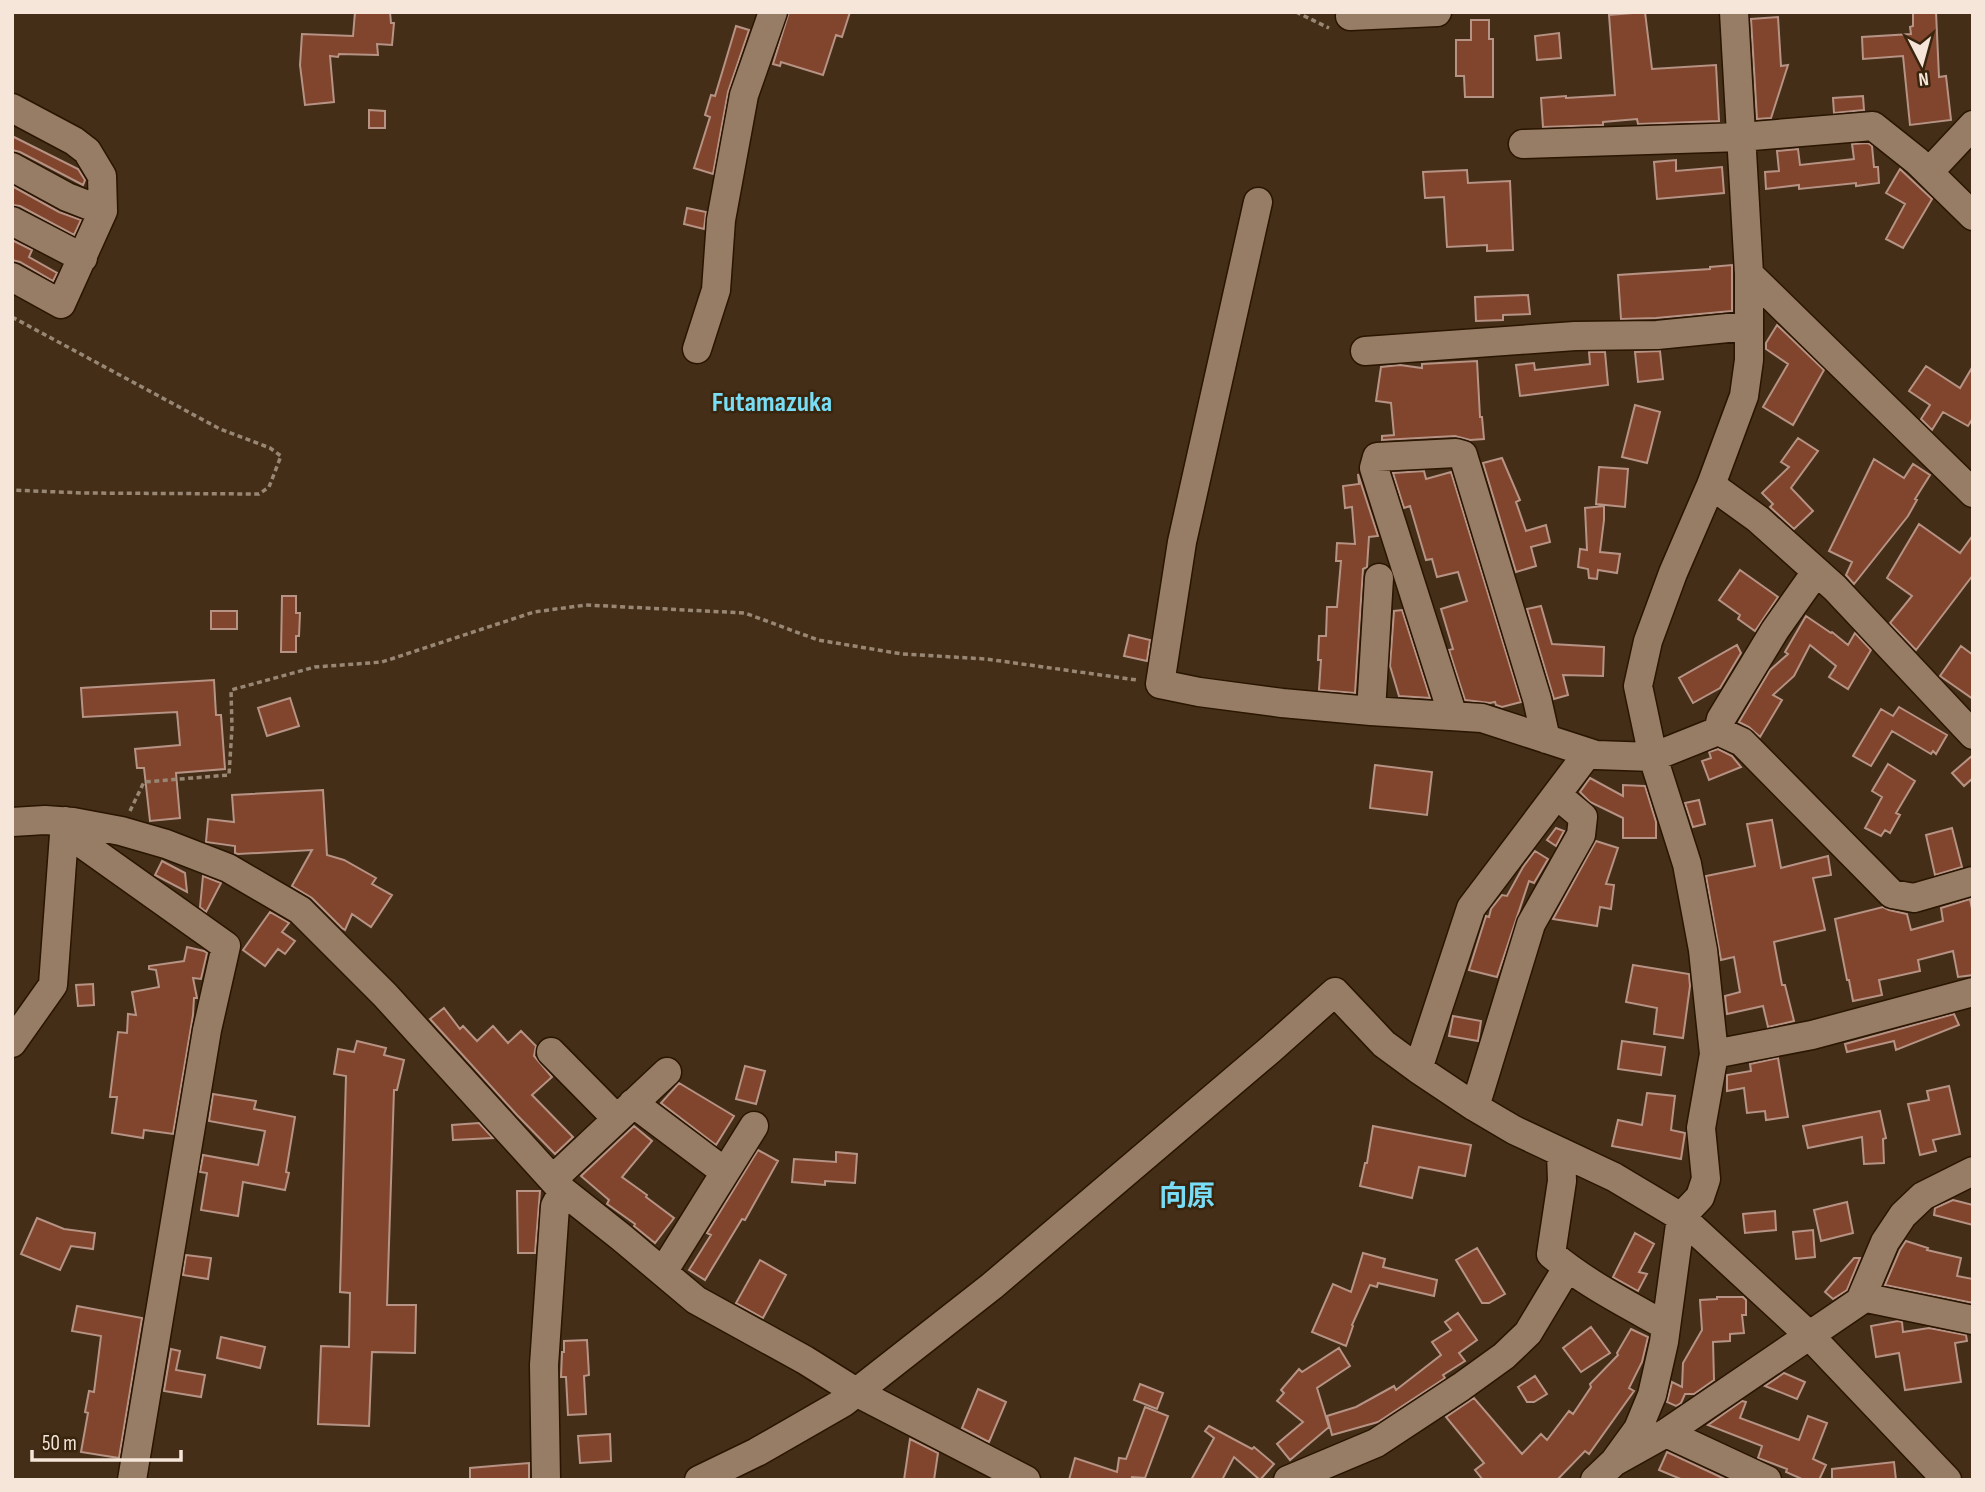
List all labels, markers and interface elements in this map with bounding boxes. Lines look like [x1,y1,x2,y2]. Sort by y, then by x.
north arrow [1887,28,1957,98]
text: N [1917,66,1930,90]
district label: Futamazuka [712,386,832,419]
district label: 向原 [1159,1180,1215,1213]
scale bar [32,1418,180,1462]
text: 50 m [42,1431,77,1456]

